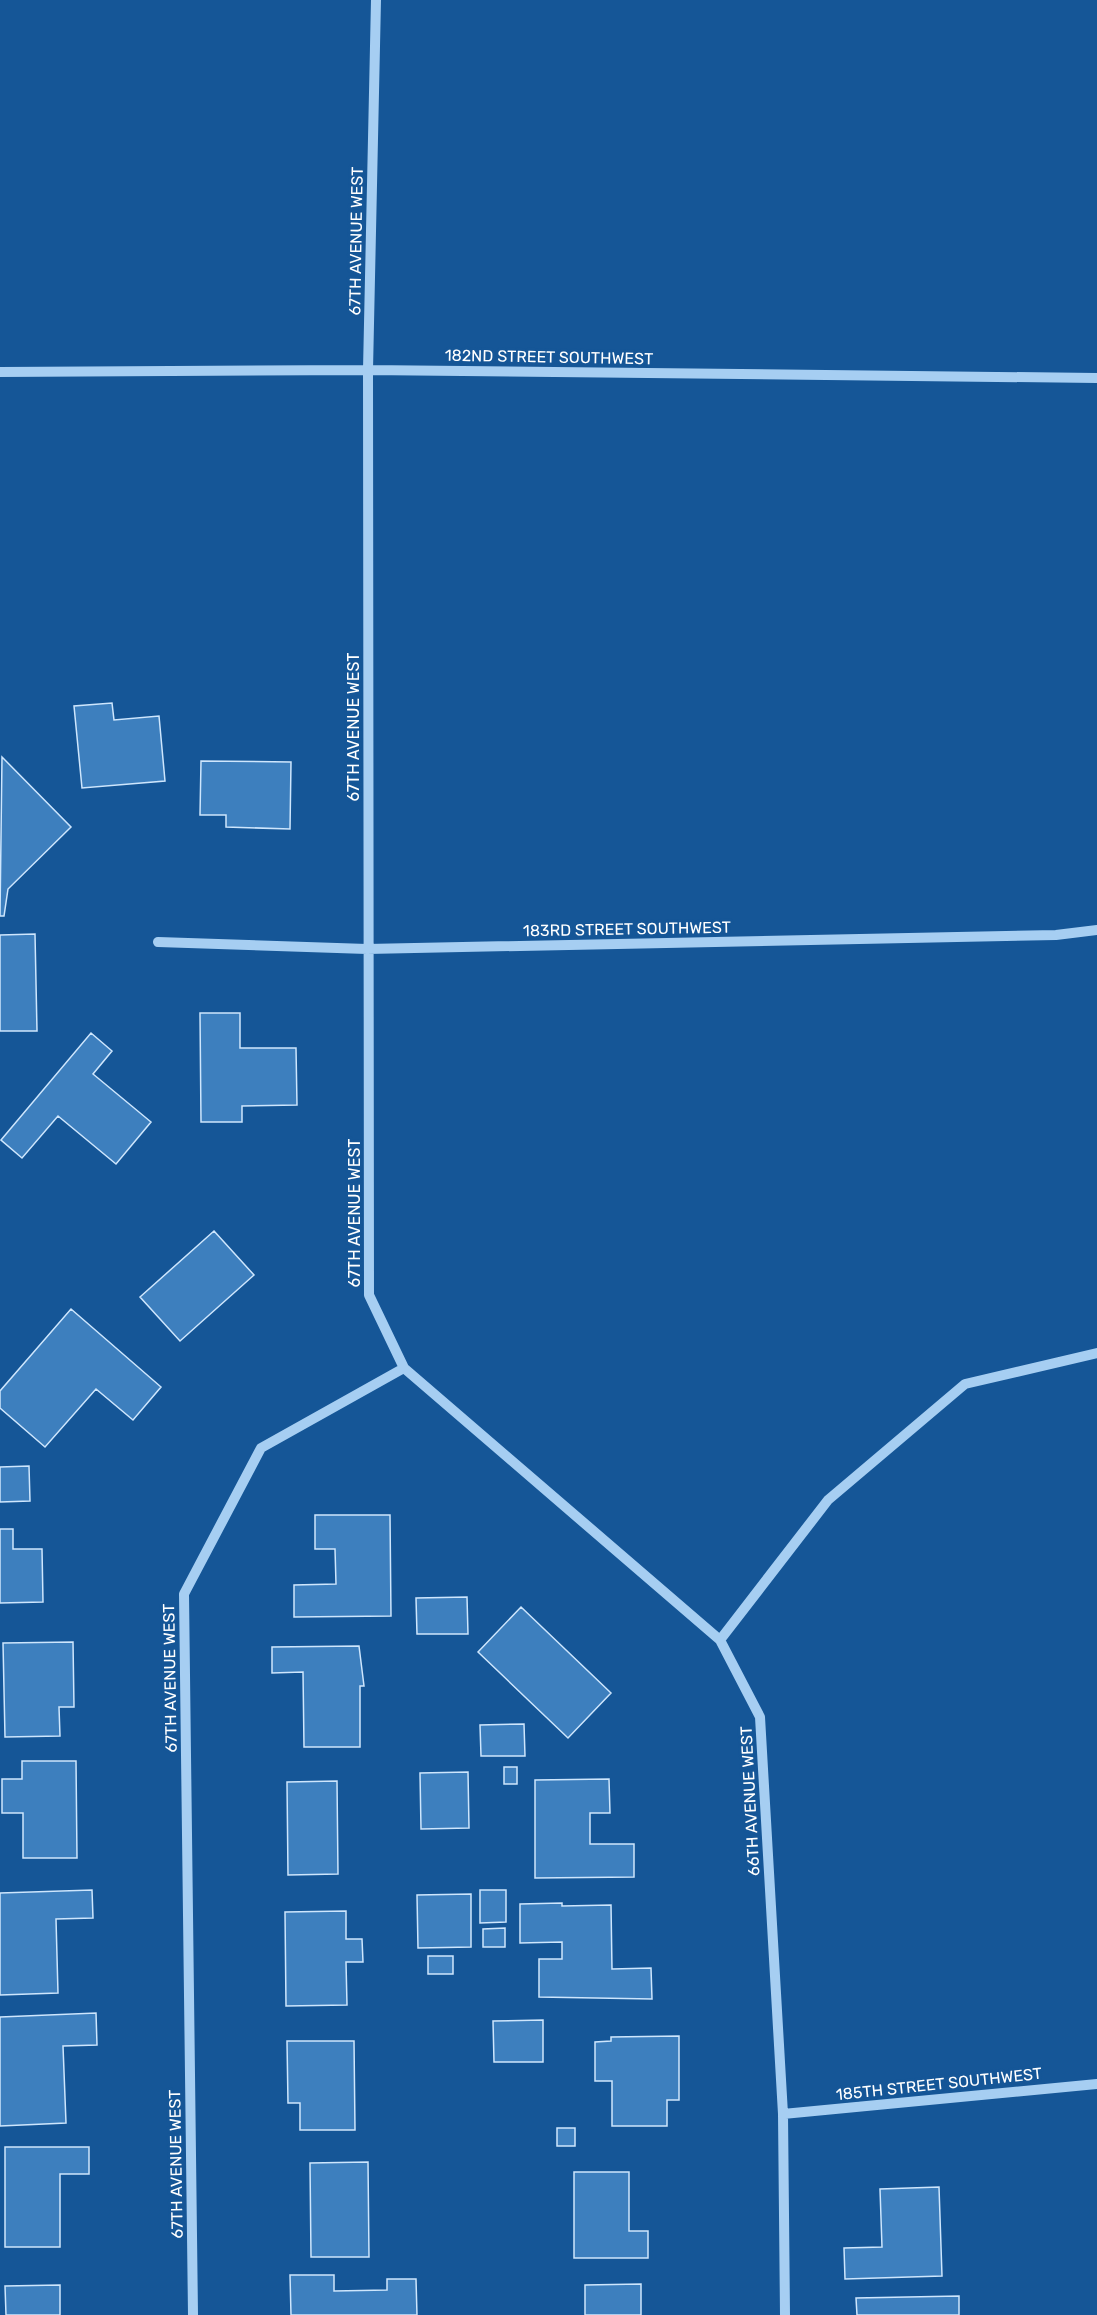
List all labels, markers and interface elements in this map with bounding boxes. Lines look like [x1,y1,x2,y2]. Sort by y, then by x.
street label: 67TH AVENUE WEST [345,166,367,316]
street label: 182ND STREET SOUTHWEST [445,346,653,368]
street label: 67TH AVENUE WEST [344,653,363,801]
street label: 183RD STREET SOUTHWEST [523,918,731,940]
street label: 67TH AVENUE WEST [345,1139,364,1287]
street label: 67TH AVENUE WEST [159,1603,181,1753]
street label: 66TH AVENUE WEST [737,1725,763,1877]
street label: 185TH STREET SOUTHWEST [835,2064,1043,2104]
street label: 67TH AVENUE WEST [165,2089,187,2239]

